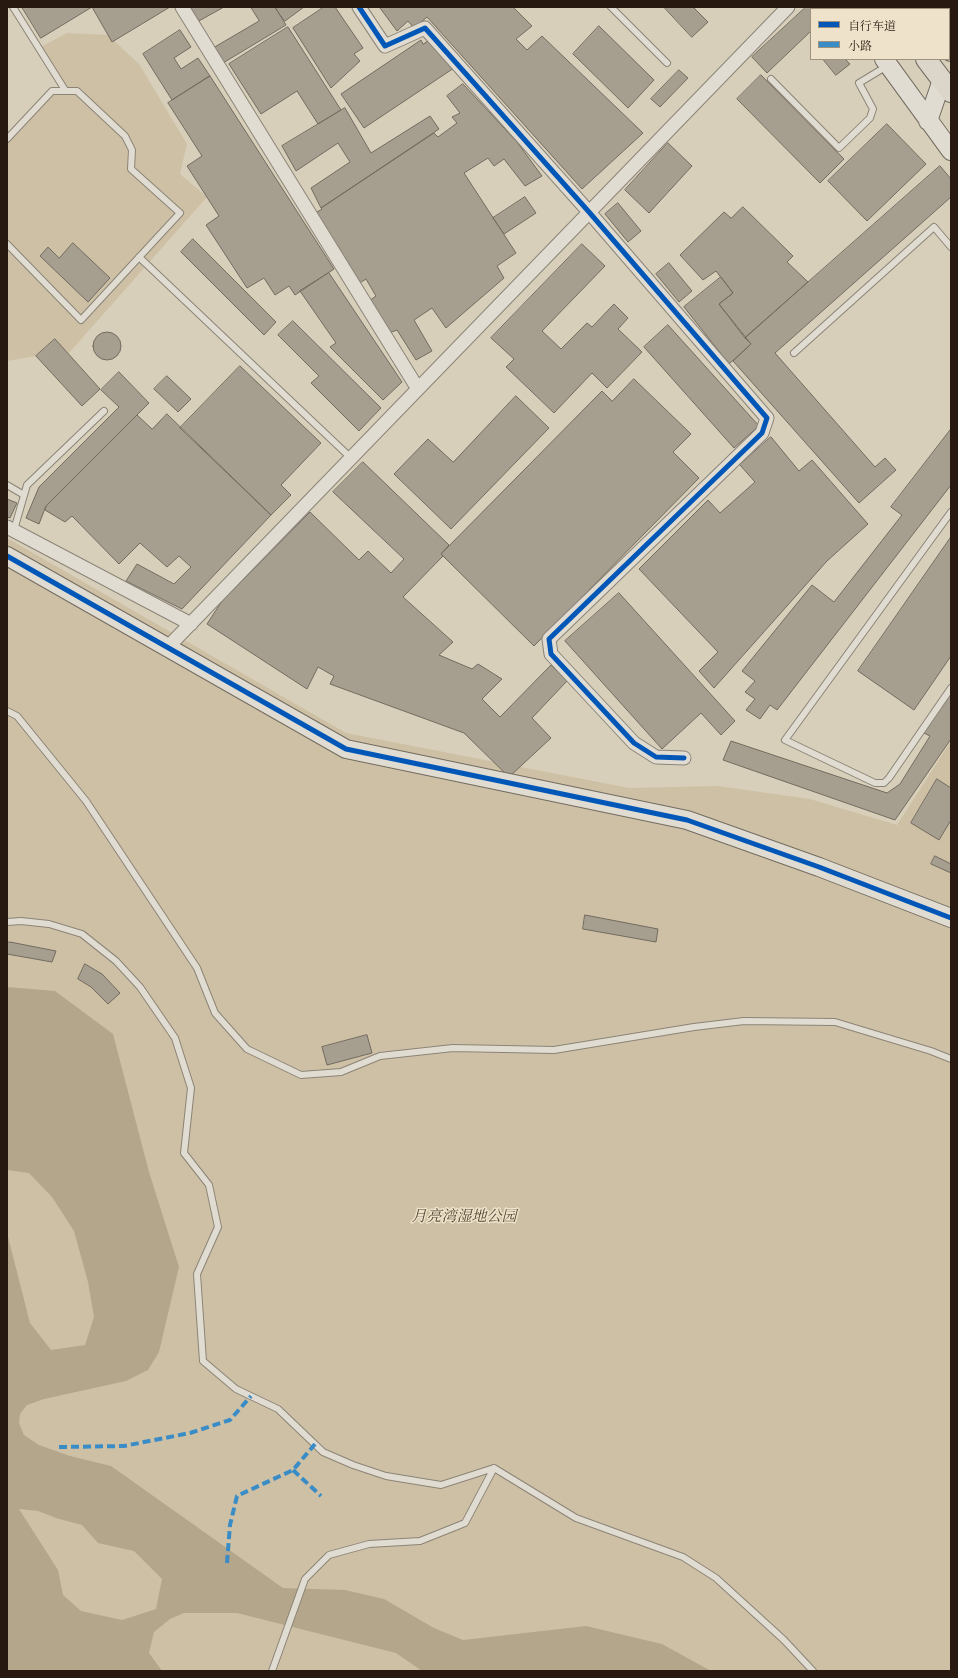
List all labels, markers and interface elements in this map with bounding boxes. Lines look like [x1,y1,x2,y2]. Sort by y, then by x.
legend [810,8,950,60]
text: 自行车道 [848,19,896,33]
text: 小路 [848,39,872,53]
park label: 月亮湾湿地公园 [412,1208,516,1226]

